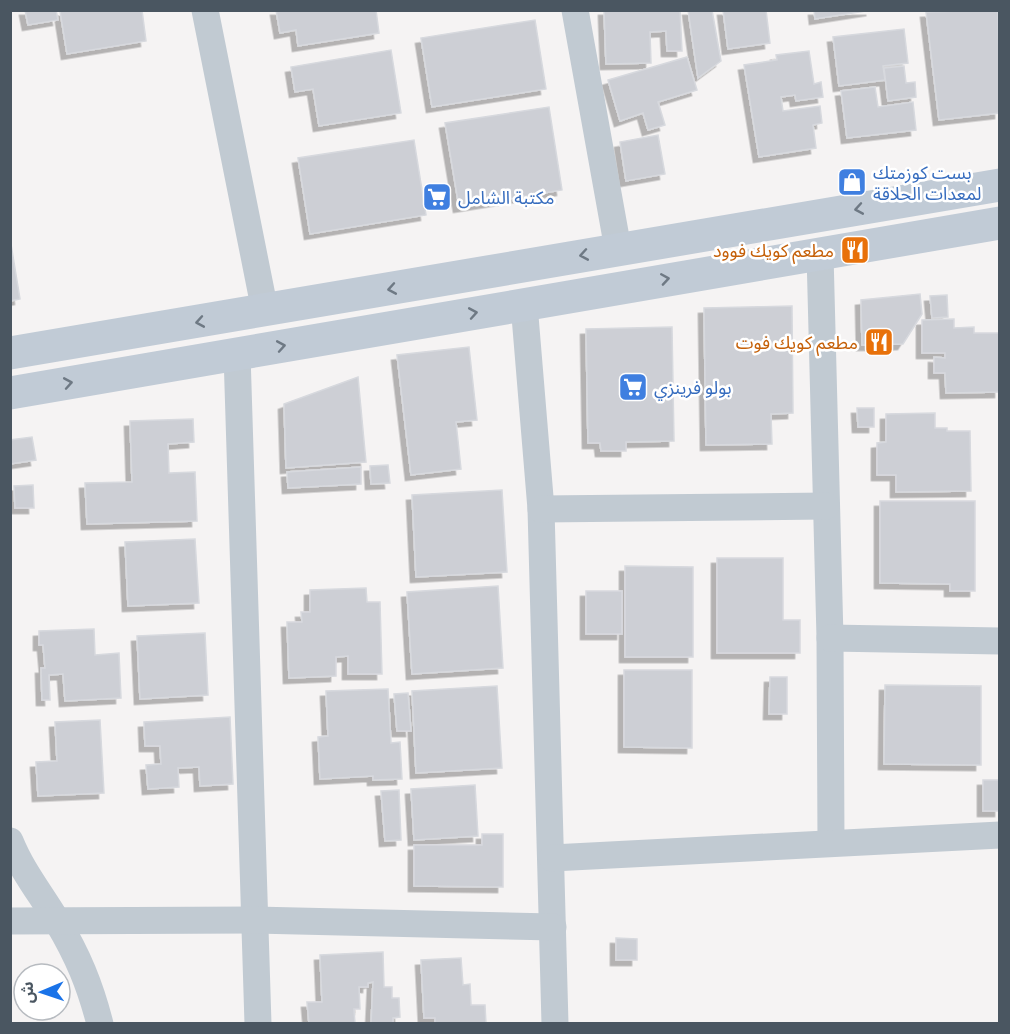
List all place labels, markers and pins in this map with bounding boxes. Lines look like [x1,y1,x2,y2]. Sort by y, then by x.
place label: بست كوزمتك لمعدات الحلاقة [873,162,981,203]
shop icon: بست كوزمتك لمعدات الحلاقة [836,166,868,198]
supermarket icon: مكتبة الشامل [421,181,453,213]
place label: مكتبة الشامل [458,187,554,209]
restaurant icon: مطعم كويك فوود [839,234,871,266]
place label: مطعم كويك فوود [713,240,834,264]
restaurant icon: مطعم كويك فوت [863,326,895,358]
place label: مطعم كويك فوت [736,332,858,356]
supermarket icon: بولو فرينزي [617,371,649,403]
place label: بولو فرينزي [654,377,732,401]

